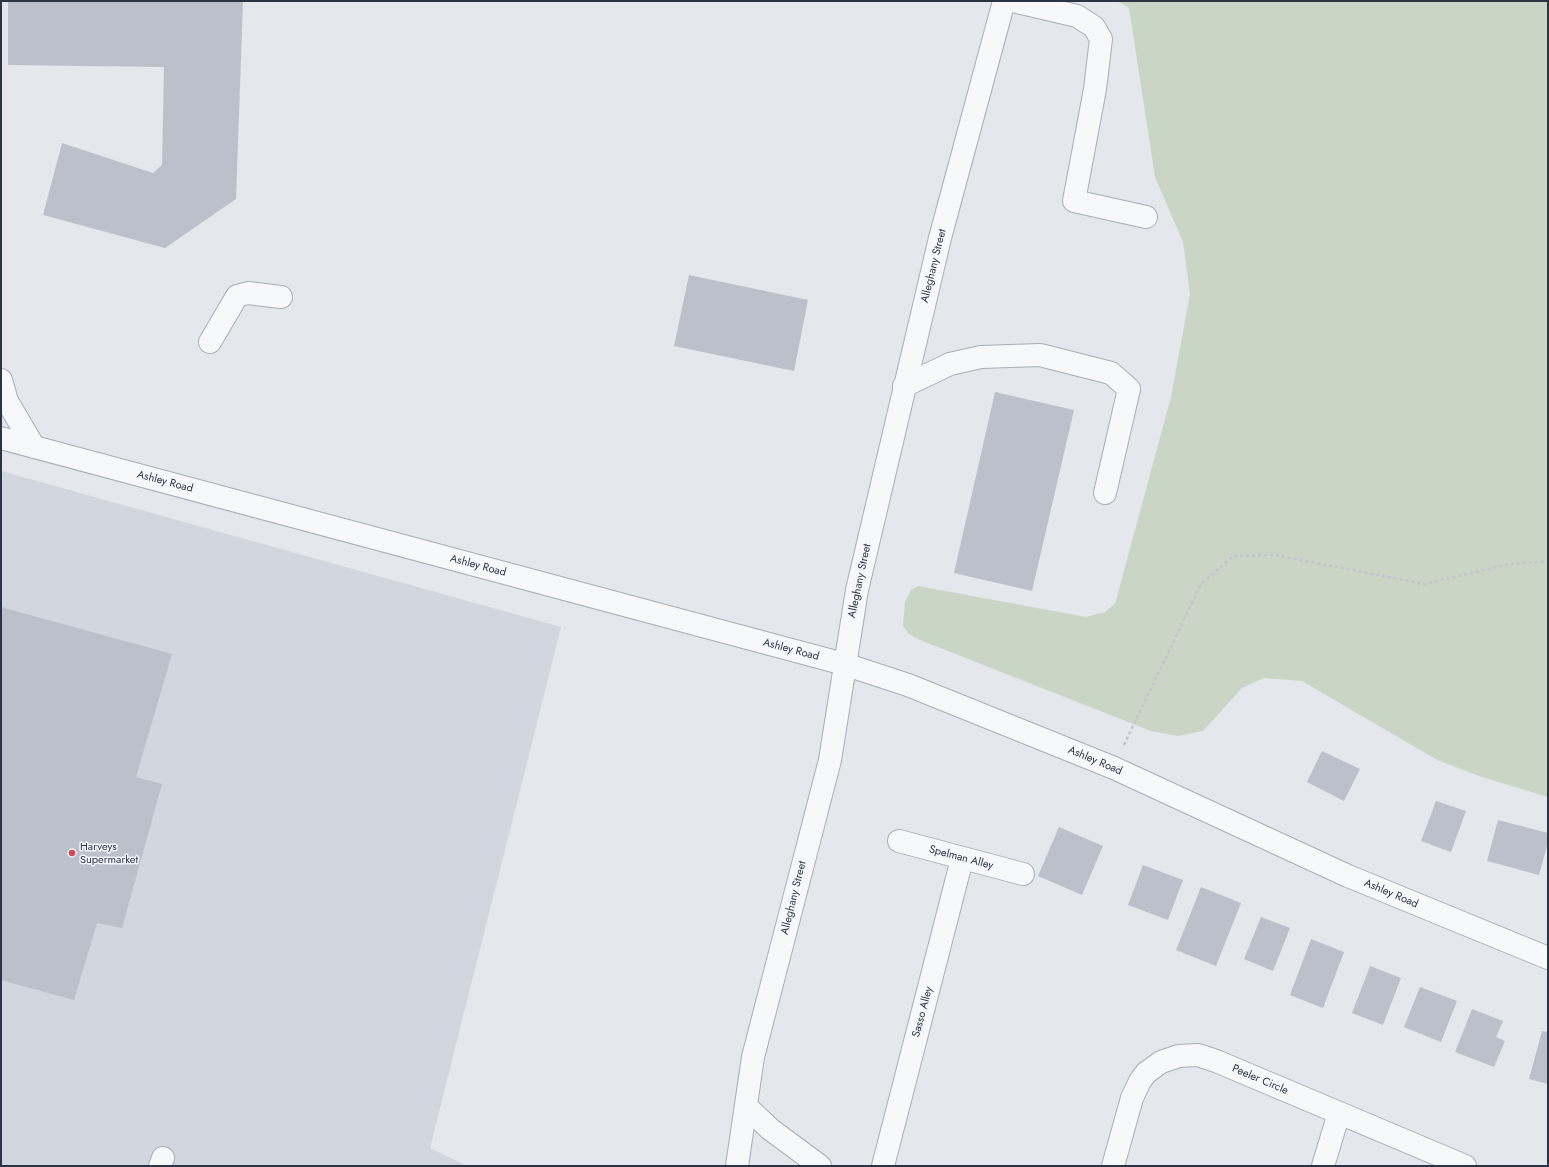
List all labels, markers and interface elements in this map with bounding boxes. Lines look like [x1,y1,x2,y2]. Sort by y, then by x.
street label: Alleghany Street [918,228,950,304]
street label: Ashley Road [136,468,194,496]
street label: Alleghany Street [846,543,874,619]
street label: Ashley Road [449,552,507,580]
street label: Ashley Road [762,636,820,664]
street label: Ashley Road [1066,744,1124,778]
place label: Harveys Supermarket [80,840,138,866]
street label: Spelman Alley [927,843,995,873]
marker: Harveys Supermarket [67,848,77,858]
street label: Alleghany Street [778,860,810,936]
street label: Ashley Road [1362,877,1420,911]
street label: Sasso Alley [910,985,936,1039]
street label: Peeler Circle [1230,1062,1290,1098]

